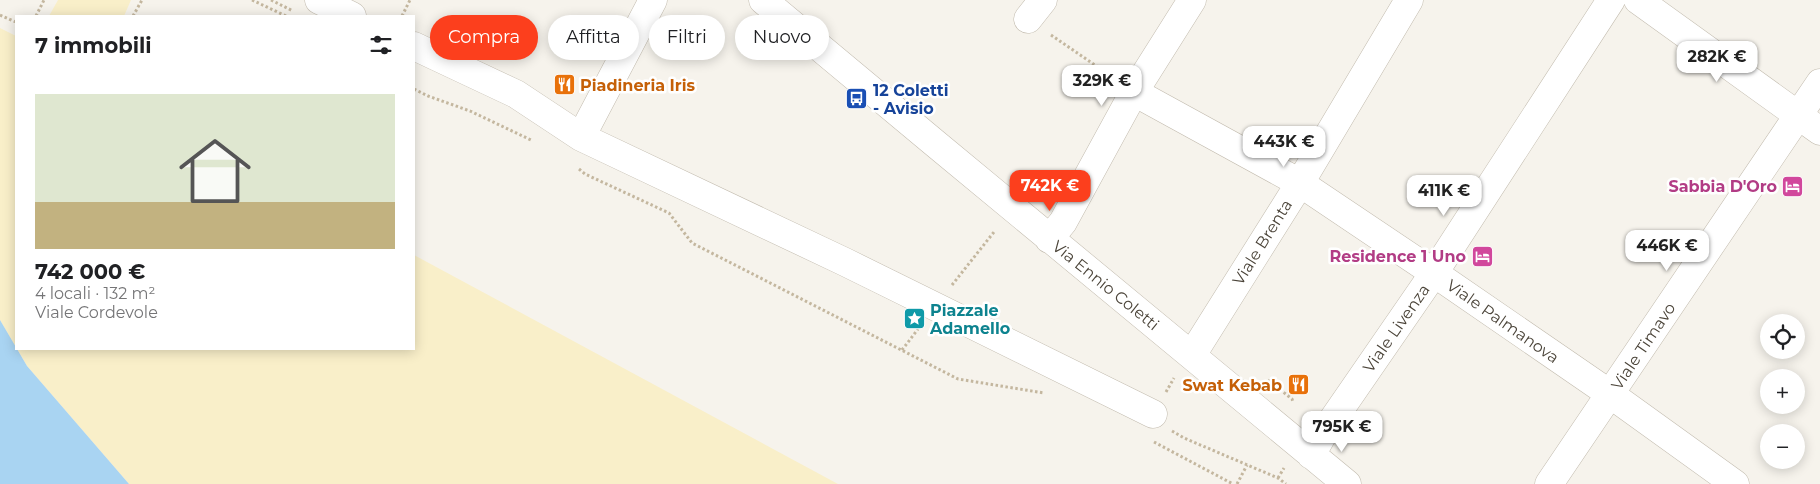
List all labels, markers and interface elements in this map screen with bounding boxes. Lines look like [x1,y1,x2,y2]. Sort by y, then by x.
chip: Compra [430,15,538,60]
chip: Affitta [548,15,639,60]
chip: Filtri [649,15,725,60]
chip: Nuovo [735,15,829,60]
icon: filters [367,31,395,59]
text: 7 immobili [35,33,152,58]
pin: 282K € [1676,41,1758,83]
text: 282K € [1688,47,1746,66]
pin: 329K € [1061,64,1143,107]
text: 329K € [1073,71,1131,90]
restaurant icon: Piadineria Iris [552,73,576,97]
place label: Piadineria Iris [580,76,696,95]
place label: 12 Coletti - Avisio [873,81,948,118]
bus stop icon: 12 Coletti - Avisio [845,87,869,111]
icon: home [170,126,260,216]
pin: 443K € [1243,126,1325,168]
text: 443K € [1254,132,1314,151]
pin: 742K € [1009,170,1091,212]
pin: 411K € [1403,174,1485,217]
hotel icon: Sabbia D'Oro [1781,174,1805,198]
text: 742K € [1021,176,1079,195]
place label: Sabbia D'Oro [1668,177,1777,196]
text: 411K € [1418,181,1470,200]
street label: Viale Brenta [1229,196,1296,289]
pin: 446K € [1626,230,1708,272]
text: 446K € [1636,236,1698,255]
street label: Via Ennio Coletti [1049,237,1163,334]
hotel icon: Residence 1 Uno [1470,244,1494,268]
place label: Residence 1 Uno [1330,247,1466,266]
text: 742 000 € [35,259,145,284]
street label: Viale Palmanova [1443,276,1562,367]
street label: Viale Livenza [1359,281,1434,376]
text: 4 locali · 132 m² [35,284,155,303]
street label: Viale Timavo [1607,299,1680,393]
place label: Piazzale Adamello [929,301,1010,338]
text: Viale Cordevole [35,303,158,322]
place icon: Piazzale Adamello [902,307,926,331]
map controls [1760,314,1805,469]
button: locate [1760,314,1805,359]
button: + [1760,369,1805,414]
restaurant icon: Swat Kebab [1286,373,1310,397]
place label: Swat Kebab [1183,376,1282,395]
pin: 795K € [1301,410,1383,453]
text: 795K € [1313,417,1371,436]
button: − [1760,424,1805,469]

